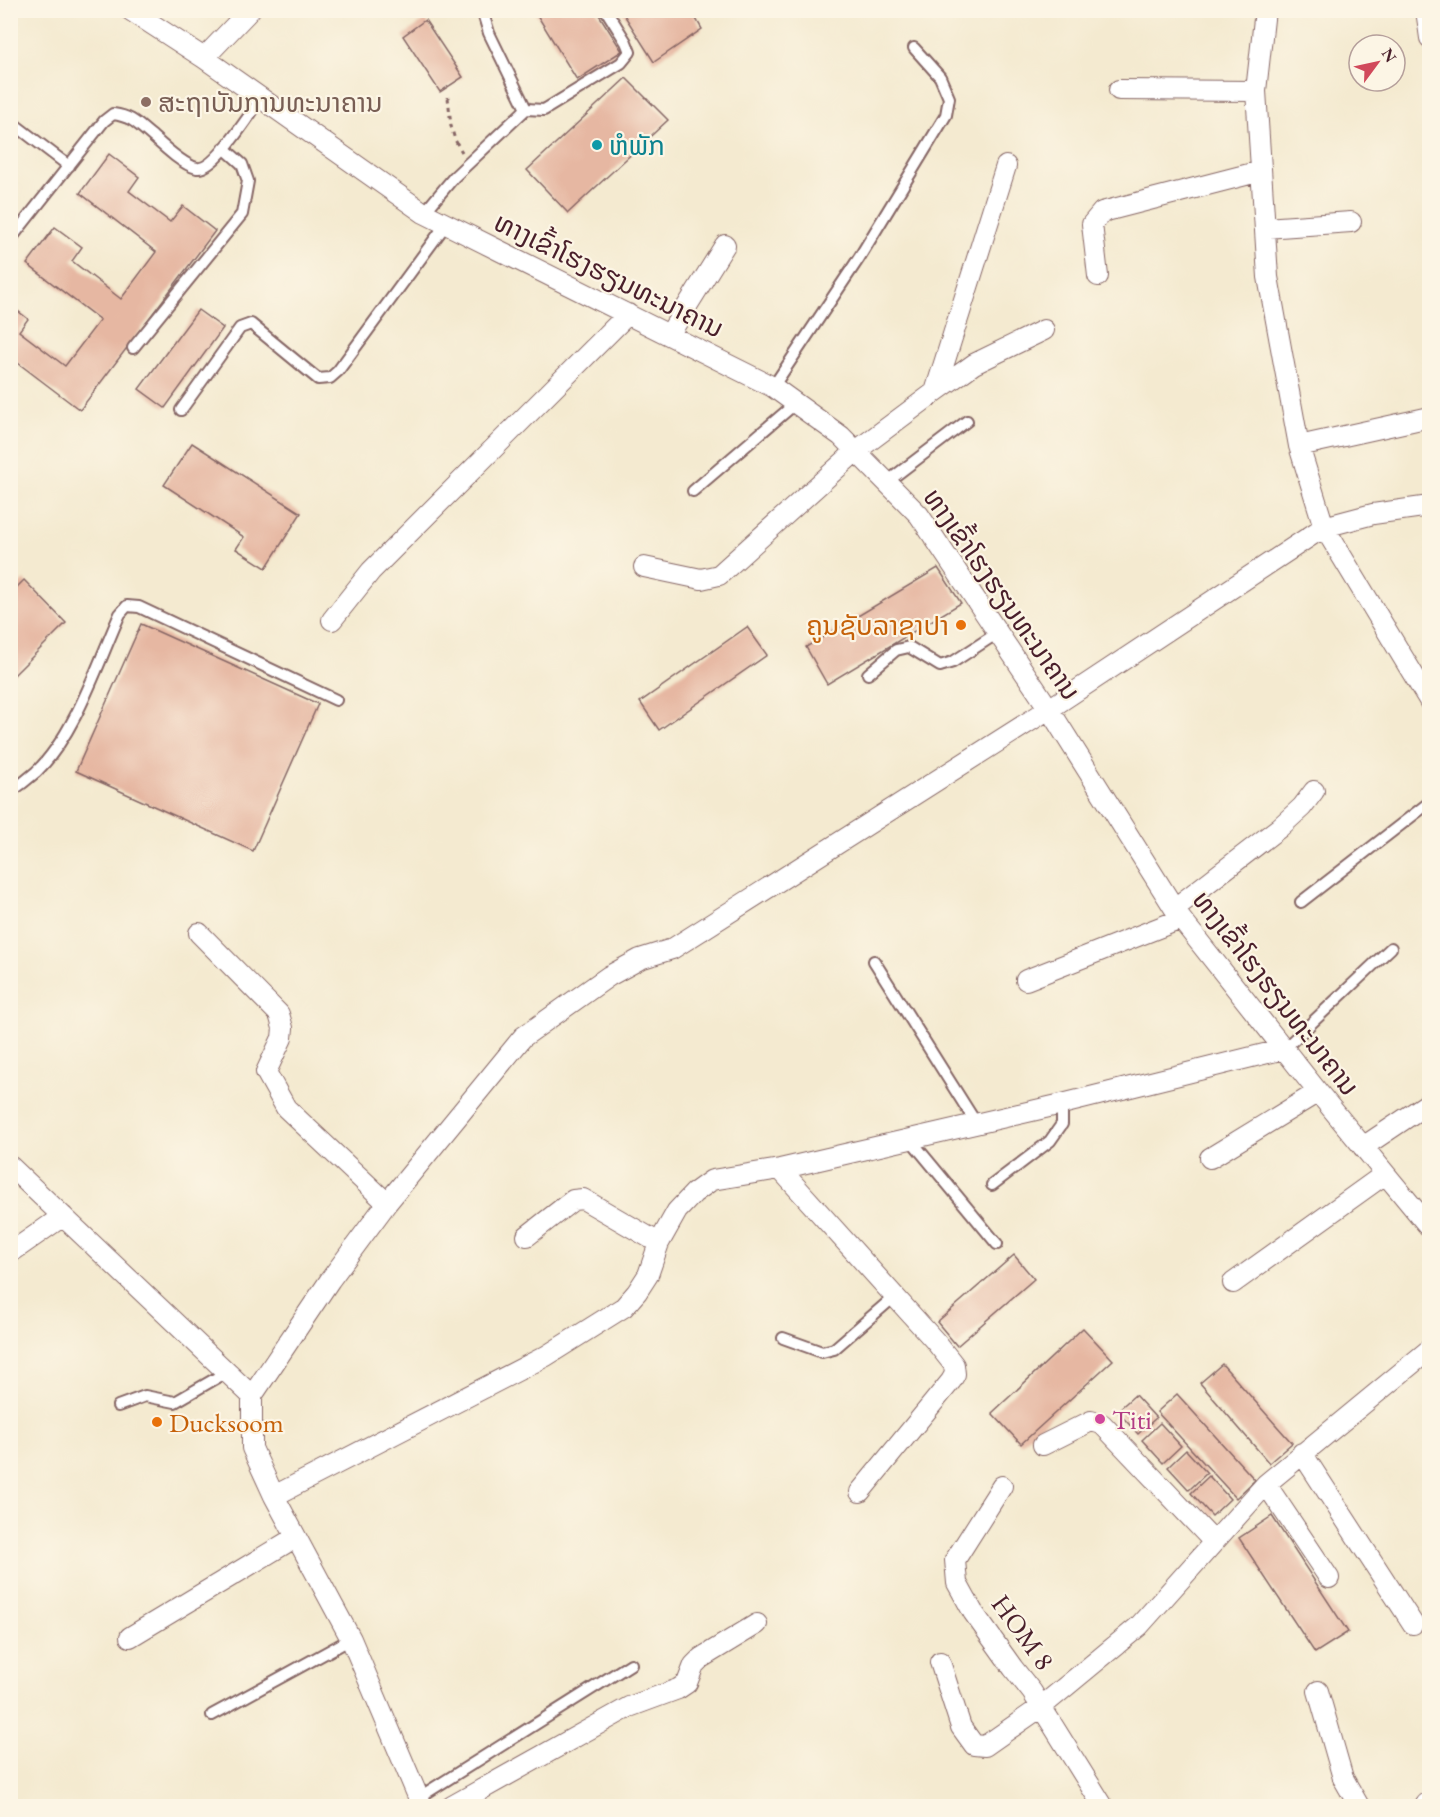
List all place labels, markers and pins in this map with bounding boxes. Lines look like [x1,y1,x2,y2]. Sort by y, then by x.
place label: ສະຖາບັນການທະນາຄານ [158,85,383,120]
marker: ສະຖາບັນການທະນາຄານ [139,95,153,109]
place label: ຫໍພັກ [609,128,665,163]
marker: ຫໍພັກ [590,138,604,152]
place label: ຄູນຊັບລາຊາປາ [806,608,949,643]
marker: ຄູນຊັບລາຊາປາ [954,618,968,632]
place label: Titi [1112,1402,1152,1437]
place label: Ducksoom [169,1405,284,1440]
marker: Titi [1093,1412,1107,1426]
marker: Ducksoom [150,1415,164,1429]

